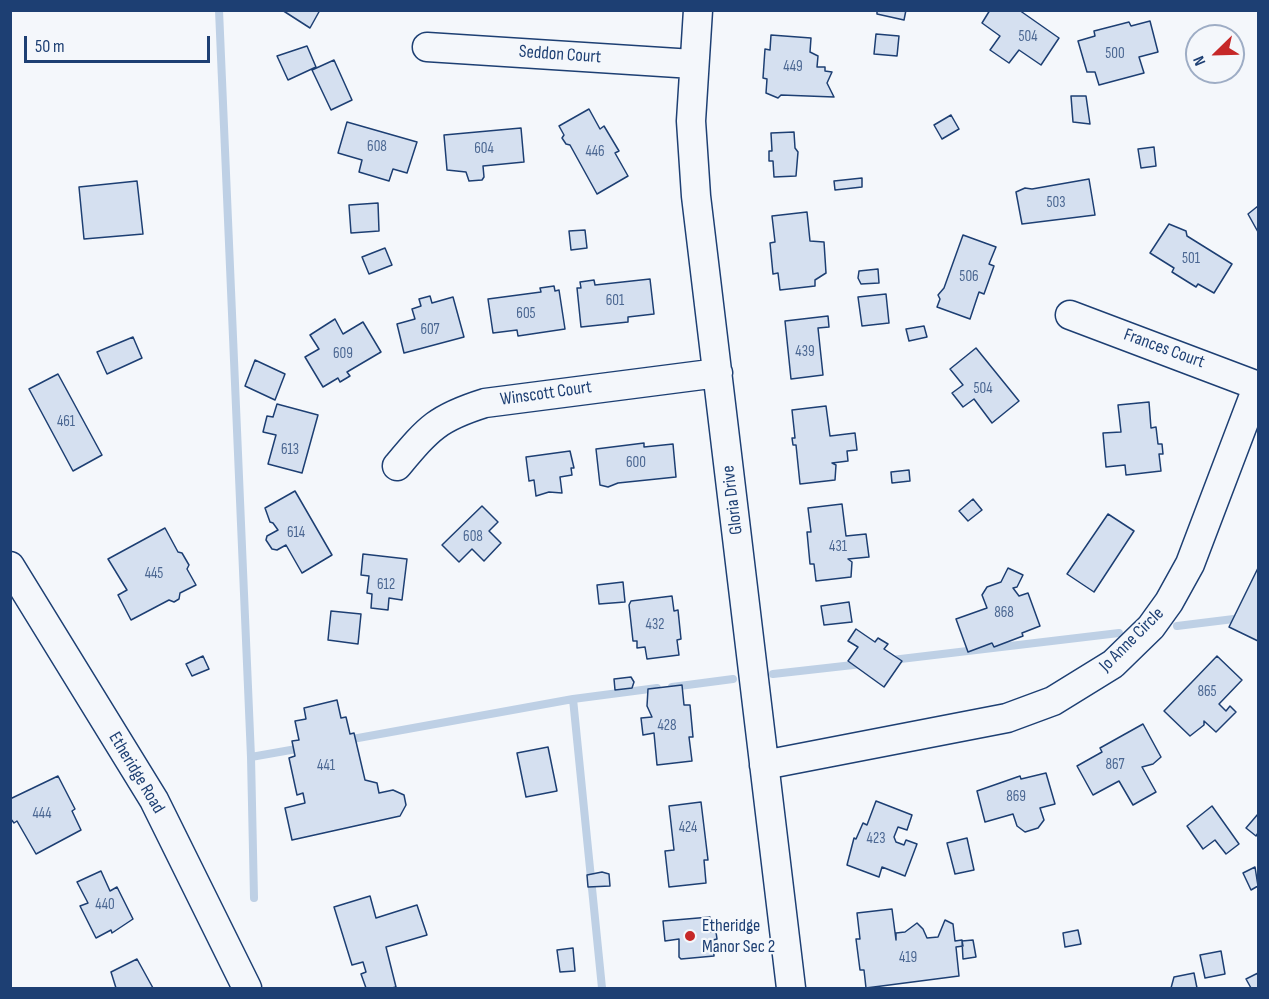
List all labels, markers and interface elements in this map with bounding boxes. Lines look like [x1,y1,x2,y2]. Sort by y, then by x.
scale bar [27,24,213,62]
north arrow [1185,24,1245,84]
house number: 504 [1019,28,1037,46]
text: 50 m [35,36,65,57]
street label: Seddon Court [518,41,602,69]
house number: 500 [1105,45,1125,63]
text: N [1189,53,1210,68]
house number: 449 [783,58,803,76]
house number: 608 [367,138,387,156]
house number: 604 [474,140,494,158]
house number: 446 [585,143,605,161]
house number: 503 [1047,194,1065,212]
house number: 501 [1182,250,1200,268]
house number: 506 [959,268,979,286]
house number: 601 [606,292,624,310]
house number: 605 [516,305,536,323]
house number: 607 [420,321,440,339]
street label: Frances Court [1121,324,1207,374]
house number: 439 [795,343,815,361]
house number: 609 [333,345,353,363]
street label: Winscott Court [499,377,593,411]
house number: 504 [974,380,992,398]
house number: 461 [57,413,75,431]
house number: 613 [281,441,299,459]
house number: 600 [626,454,646,472]
street label: Gloria Drive [718,464,748,536]
house number: 614 [287,524,305,542]
house number: 608 [463,528,483,546]
house number: 431 [829,538,847,556]
house number: 445 [145,565,163,583]
house number: 612 [377,576,395,594]
street label: Jo Anne Circle [1095,603,1169,677]
house number: 868 [994,604,1014,622]
house number: 432 [646,616,664,634]
house number: 865 [1197,683,1217,701]
house number: 428 [657,717,677,735]
street label: Etheridge Road [103,728,169,818]
house number: 867 [1105,756,1125,774]
house number: 441 [317,757,335,775]
house number: 869 [1006,788,1026,806]
house number: 444 [33,805,51,823]
house number: 424 [679,819,697,837]
house number: 423 [867,830,885,848]
house number: 440 [95,896,115,914]
place label: Etheridge Manor Sec 2 [702,915,775,958]
marker: Etheridge Manor Sec 2 [683,929,697,943]
house number: 419 [899,949,917,967]

